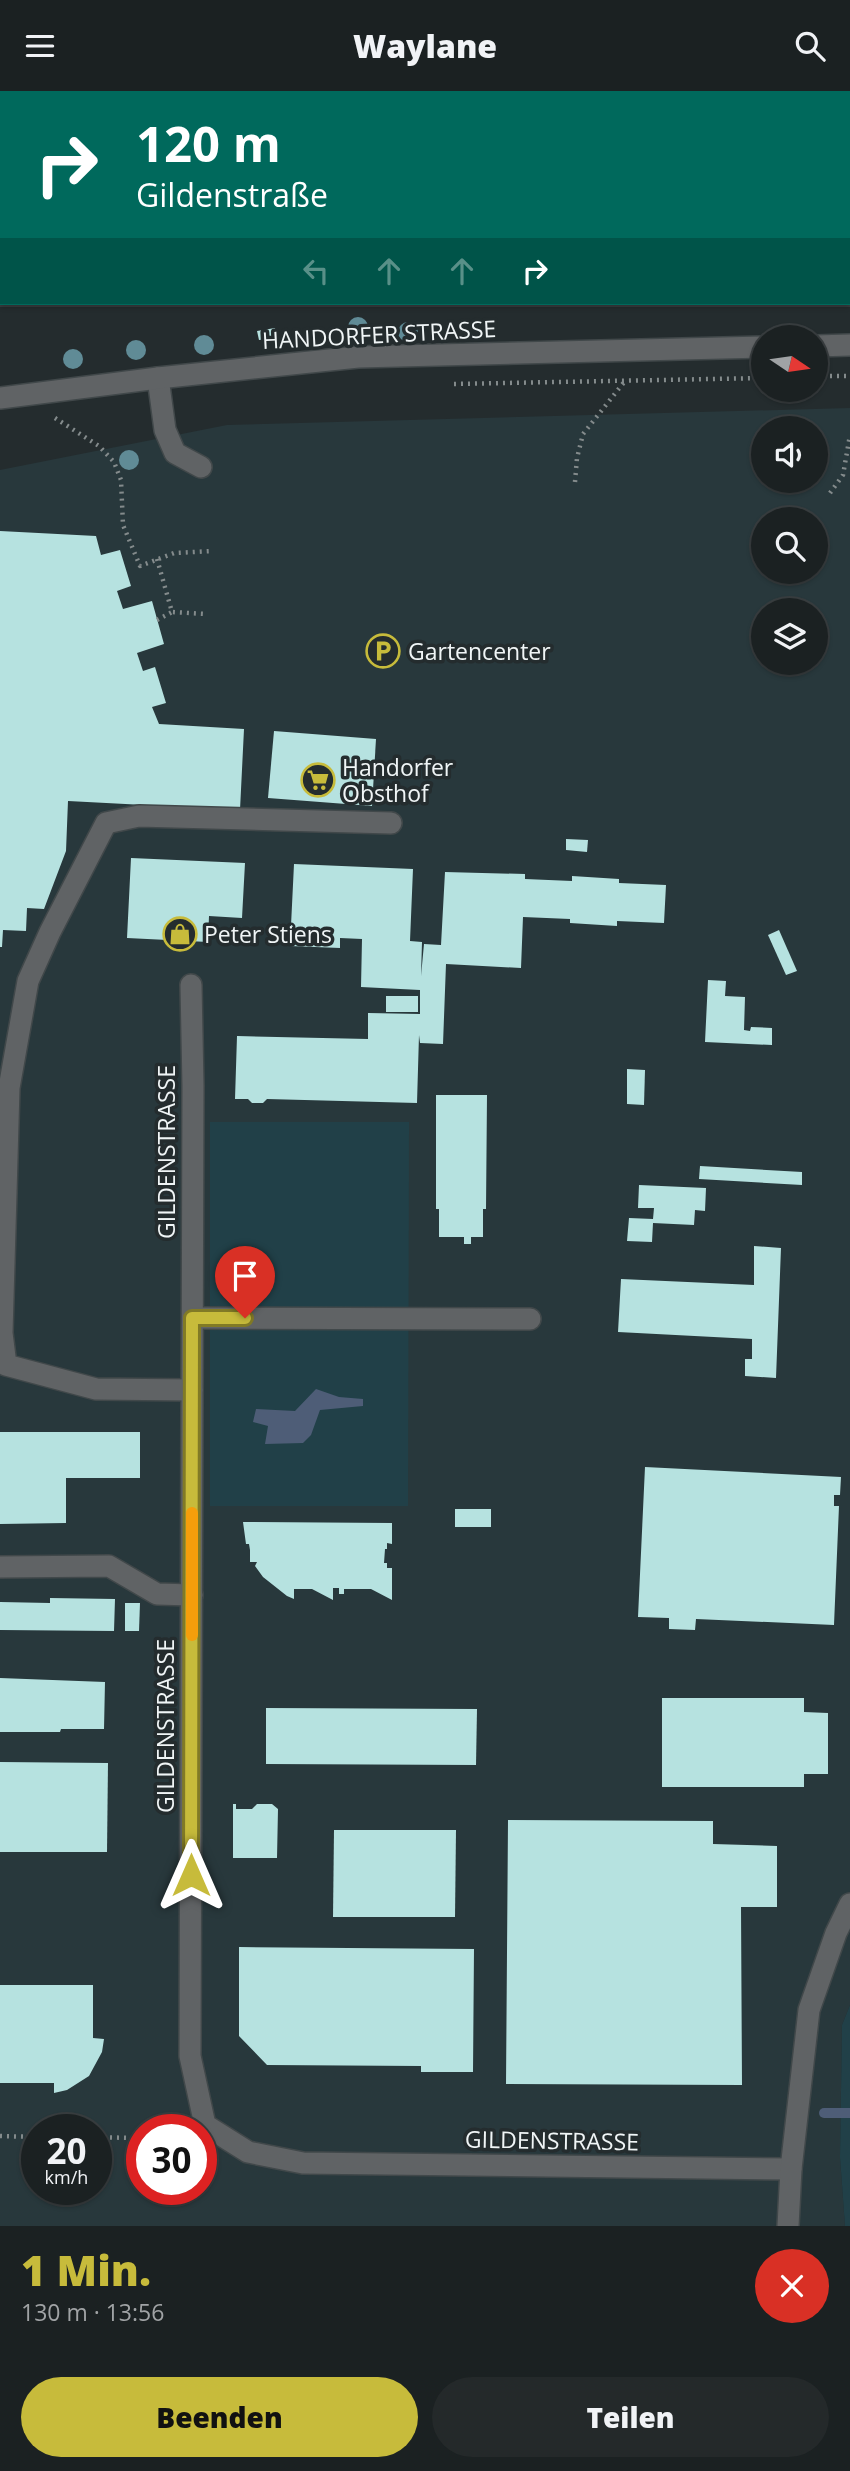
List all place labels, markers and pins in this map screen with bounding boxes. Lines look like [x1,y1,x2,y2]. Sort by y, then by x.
parking icon: Gartencenter [364,632,402,670]
place label: Gartencenter [408,635,551,667]
place label: Handorfer Obsthof [342,751,454,809]
supermarket icon: Handorfer Obsthof [299,761,337,799]
shop icon: Peter Stiens [161,915,199,953]
place label: Peter Stiens [204,918,332,950]
pin [215,1246,275,1318]

